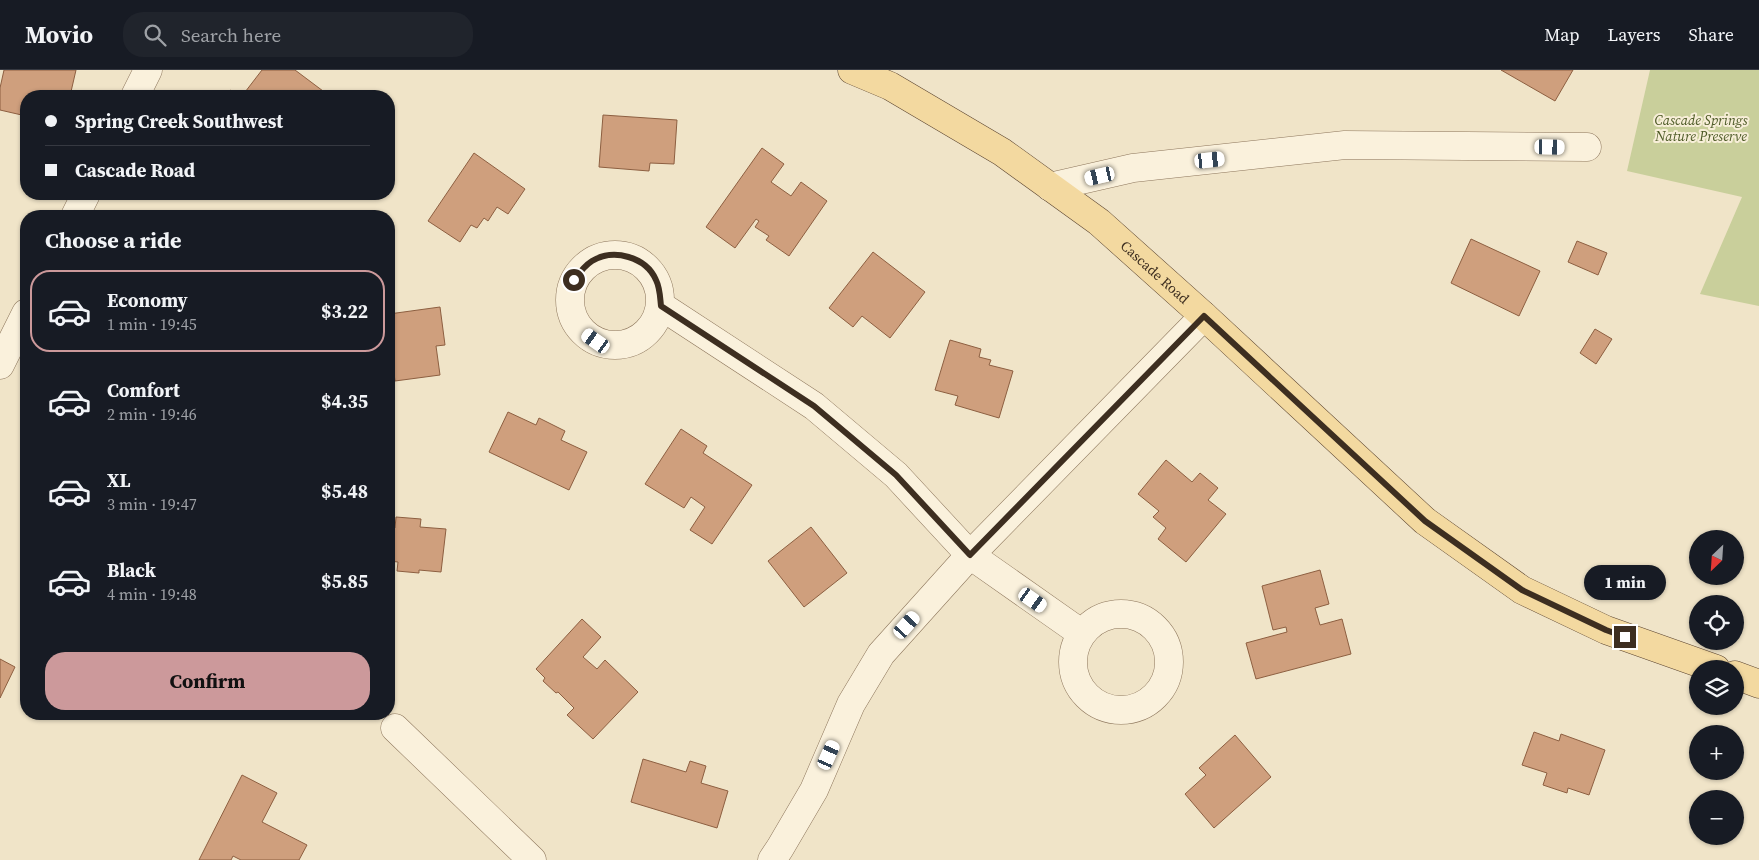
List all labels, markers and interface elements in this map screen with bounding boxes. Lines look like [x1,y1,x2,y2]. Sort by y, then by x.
search box [123,12,473,57]
text: Movio [25,18,93,51]
icon: search [141,21,169,49]
text: Search here [181,22,281,48]
text: Map [1544,22,1579,47]
text: Layers [1607,22,1660,47]
text: Share [1688,22,1734,47]
text: Spring Creek Southwest [75,108,283,134]
park label: Cascade Springs Nature Preserve [1654,110,1749,146]
car [1534,139,1565,155]
car [1194,151,1225,169]
text: Cascade Road [75,157,195,183]
car [1083,165,1116,187]
text: Choose a ride [45,225,182,255]
street label: Cascade Road [1116,236,1194,308]
route start [563,269,585,291]
text: Economy [107,287,188,313]
icon: car [47,289,92,334]
text: $3.22 [321,298,368,324]
text: 1 min · 19:45 [107,313,197,335]
car [579,326,612,356]
text: Comfort [107,377,180,403]
icon: car [47,379,92,424]
text: $4.35 [321,388,368,414]
text: 2 min · 19:46 [107,403,197,425]
text: XL [107,467,130,493]
icon: car [47,469,92,514]
text: $5.48 [321,478,368,504]
text: 3 min · 19:47 [107,493,197,515]
north arrow [1689,530,1744,585]
map controls [1689,530,1744,845]
text: Black [107,557,156,583]
icon: car [47,559,92,604]
callout: 1 min [1584,564,1666,600]
text: $5.85 [321,568,368,594]
text: 1 min [1604,571,1646,593]
text: 4 min · 19:48 [107,583,197,605]
car [1016,585,1049,615]
button: locate [1689,595,1744,650]
car [891,609,922,641]
route end [1614,626,1636,648]
button: Confirm [45,652,370,710]
button: layers [1689,660,1744,715]
button: + [1689,725,1744,780]
car [816,738,841,772]
button: − [1689,790,1744,845]

